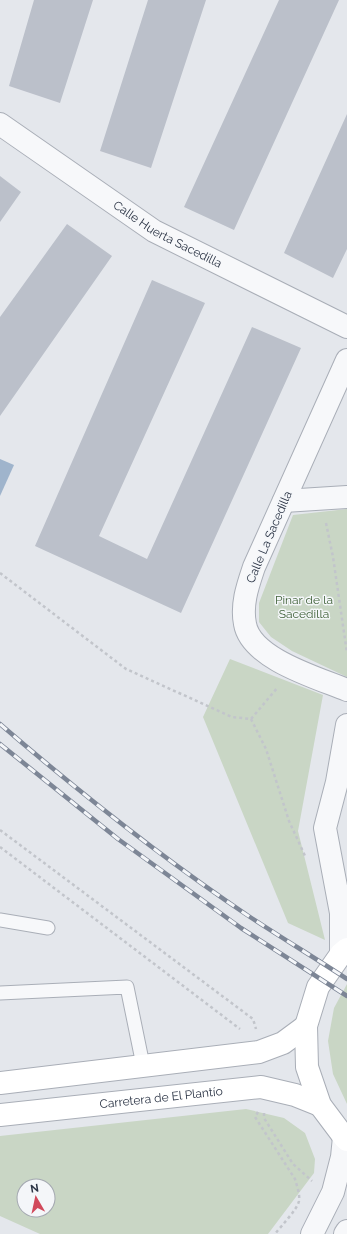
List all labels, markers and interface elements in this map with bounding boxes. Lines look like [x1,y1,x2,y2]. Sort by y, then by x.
street label: Calle Huerta Sacedilla [111,198,224,271]
street label: Calle La Sacedilla [243,489,295,585]
park label: Pinar de la Sacedilla [275,593,333,621]
street label: Carretera de El Plantío [99,1084,223,1111]
north arrow [16,1178,56,1218]
text: N [29,1182,40,1196]

